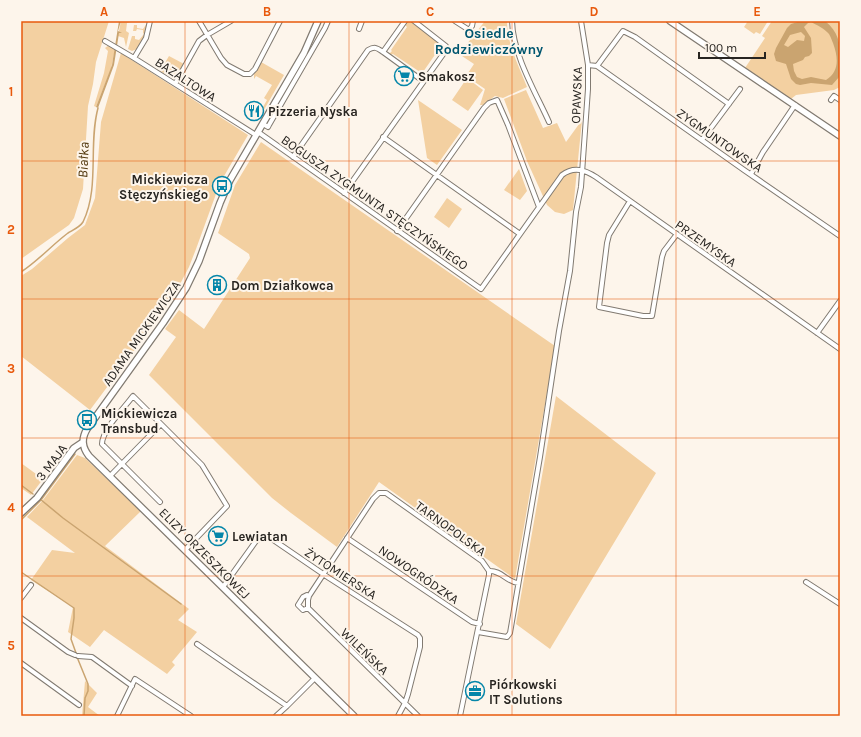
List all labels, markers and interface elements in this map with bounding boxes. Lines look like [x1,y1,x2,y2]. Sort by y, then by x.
text: A [100,4,108,19]
text: B [263,4,271,19]
text: C [426,4,434,19]
text: D [590,4,599,19]
text: E [753,4,761,19]
district label: Osiedle Rodziewiczówny [435,25,543,58]
scale bar [699,34,765,60]
text: 100 m [705,41,737,55]
street label: BAZALTOWA [152,54,219,105]
supermarket icon: Smakosz [393,65,415,87]
street label: OPAWSKA [568,66,585,124]
place label: Smakosz [418,69,475,84]
text: 1 [9,84,13,99]
restaurant icon: Pizzeria Nyska [243,100,265,122]
place label: Pizzeria Nyska [268,104,358,119]
street label: ZYGMUNTOWSKA [674,105,766,176]
street label: BOGUSZA ZYGMUNTA STĘCZYŃSKIEGO [279,130,472,273]
water label: Białka [74,142,93,178]
place label: Mickiewicza Stęczyńskiego [119,172,208,202]
bus stop icon: Mickiewicza Stęczyńskiego [211,175,233,197]
street label: PRZEMYSKA [672,217,740,270]
text: 2 [7,222,15,237]
building icon: Dom Działkowca [206,274,228,296]
street label: ADAMA MICKIEWICZA [99,277,184,389]
place label: Dom Działkowca [231,278,334,293]
text: 3 [7,361,15,376]
place label: Mickiewicza Transbud [101,406,177,436]
bus stop icon: Mickiewicza Transbud [76,409,98,431]
street label: 3 MAJA [33,441,70,484]
street label: TARNOPOLSKA [412,498,489,559]
text: 4 [7,500,15,515]
street label: ELIZY ORZESZKOWEJ [156,505,253,602]
supermarket icon: Lewiatan [207,525,229,547]
place label: Lewiatan [232,529,288,544]
street label: NOWOGRÓDZKA [376,541,463,607]
street label: ŻYTOMIERSKA [302,545,380,603]
street label: WILEŃSKA [338,623,393,678]
text: 5 [7,638,15,653]
place label: Piórkowski IT Solutions [489,677,563,707]
office icon: Piórkowski IT Solutions [464,680,486,702]

